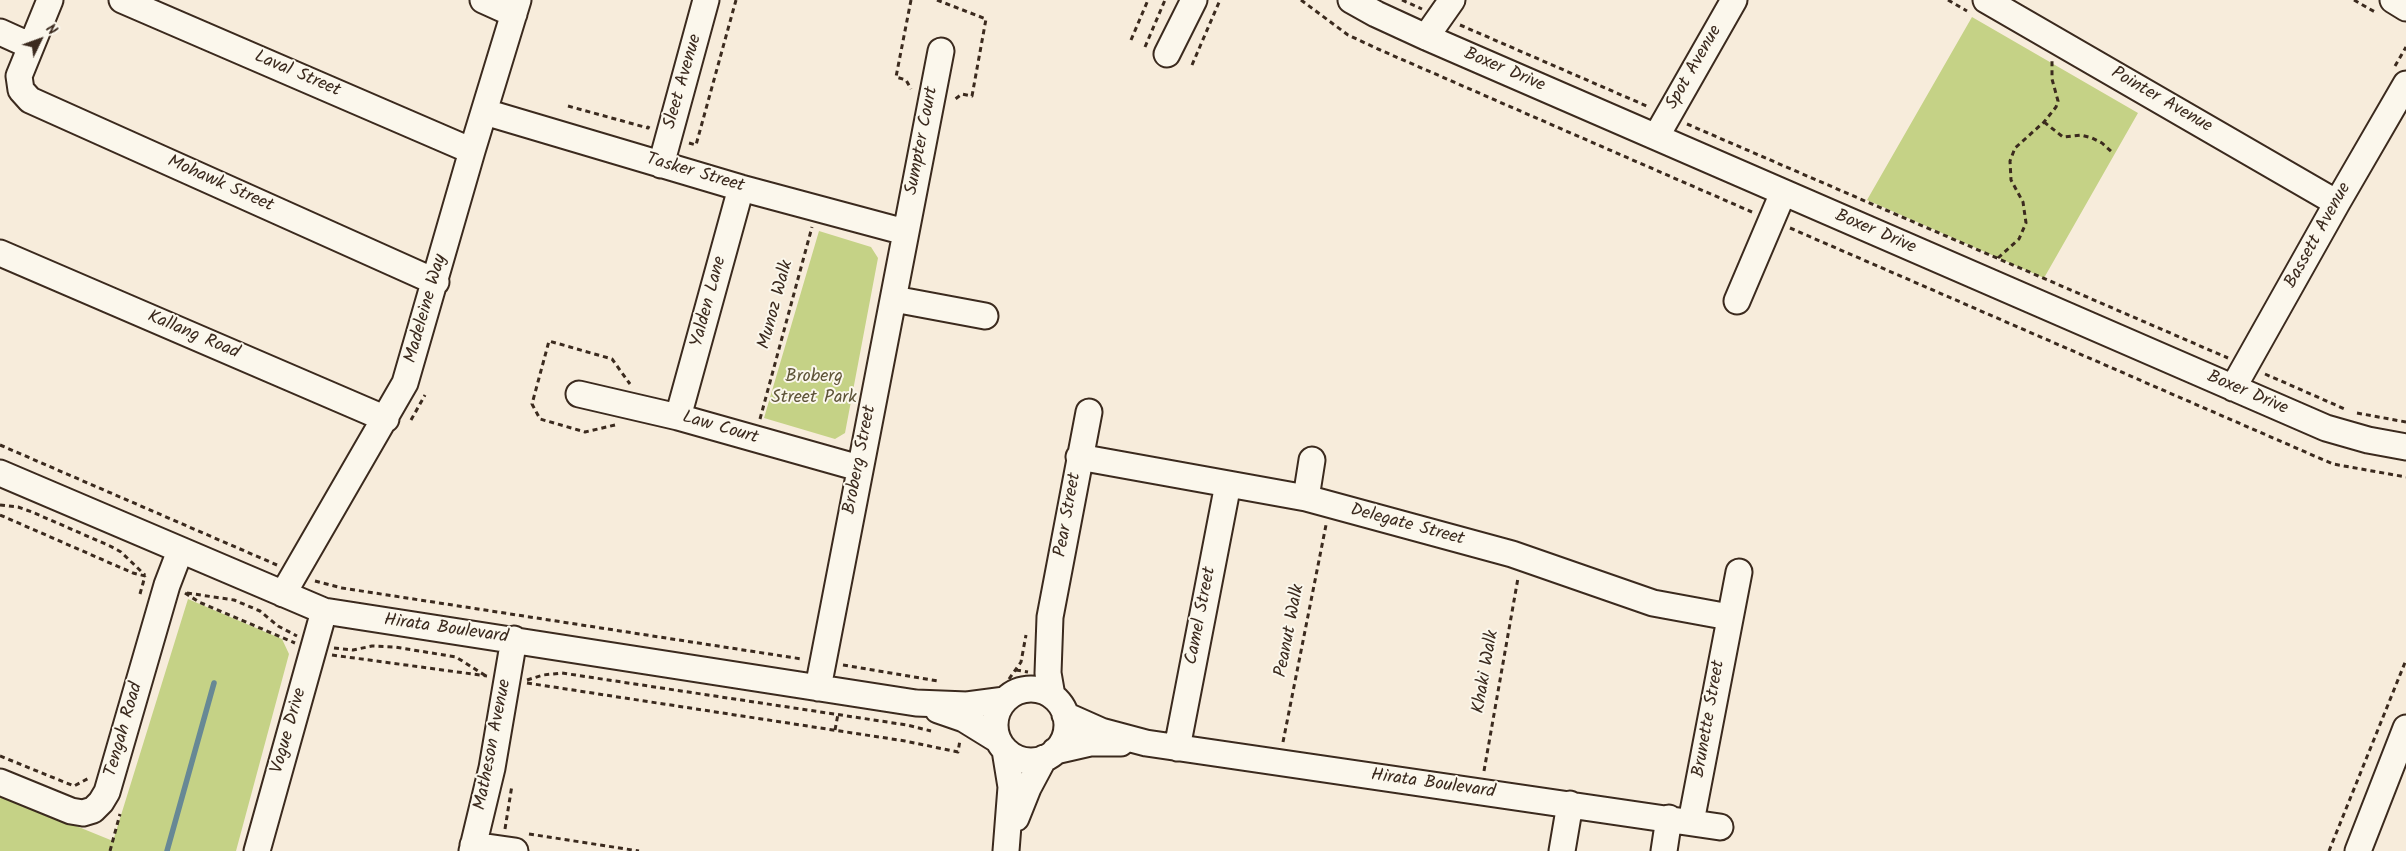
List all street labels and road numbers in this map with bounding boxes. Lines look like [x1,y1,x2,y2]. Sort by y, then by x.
street label: Spot Avenue [1662,22,1728,114]
street label: Sleet Avenue [660,32,708,132]
street label: Boxer Drive [1460,44,1548,98]
street label: Laval Street [251,47,343,103]
street label: Pointer Avenue [2107,63,2215,139]
street label: Sumpter Court [902,85,944,197]
street label: Tasker Street [643,150,747,198]
street label: Mohawk Street [164,152,276,218]
street label: Bassett Avenue [2281,179,2357,293]
street label: Boxer Drive [1831,206,1919,260]
street label: Madeleine Way [401,252,453,366]
street label: Yalden Lane [688,254,732,350]
street label: Munoz Walk [755,258,799,352]
street label: Kallang Road [144,307,242,365]
street label: Boxer Drive [2203,367,2291,421]
street label: Broberg Street [840,404,882,516]
street label: Law Court [679,408,761,450]
street label: Pear Street [1051,471,1087,559]
street label: Delegate Street [1348,500,1466,552]
street label: Camel Street [1182,565,1222,667]
street label: Peanut Walk [1271,583,1311,679]
street label: Hirata Boulevard [383,611,509,649]
street label: Khaki Walk [1469,629,1505,715]
street label: Brunette Street [1689,659,1731,779]
street label: Matheson Avenue [471,678,517,812]
street label: Tengah Road [101,680,149,780]
street label: Vogue Drive [268,686,312,776]
street label: Hirata Boulevard [1370,766,1496,804]

